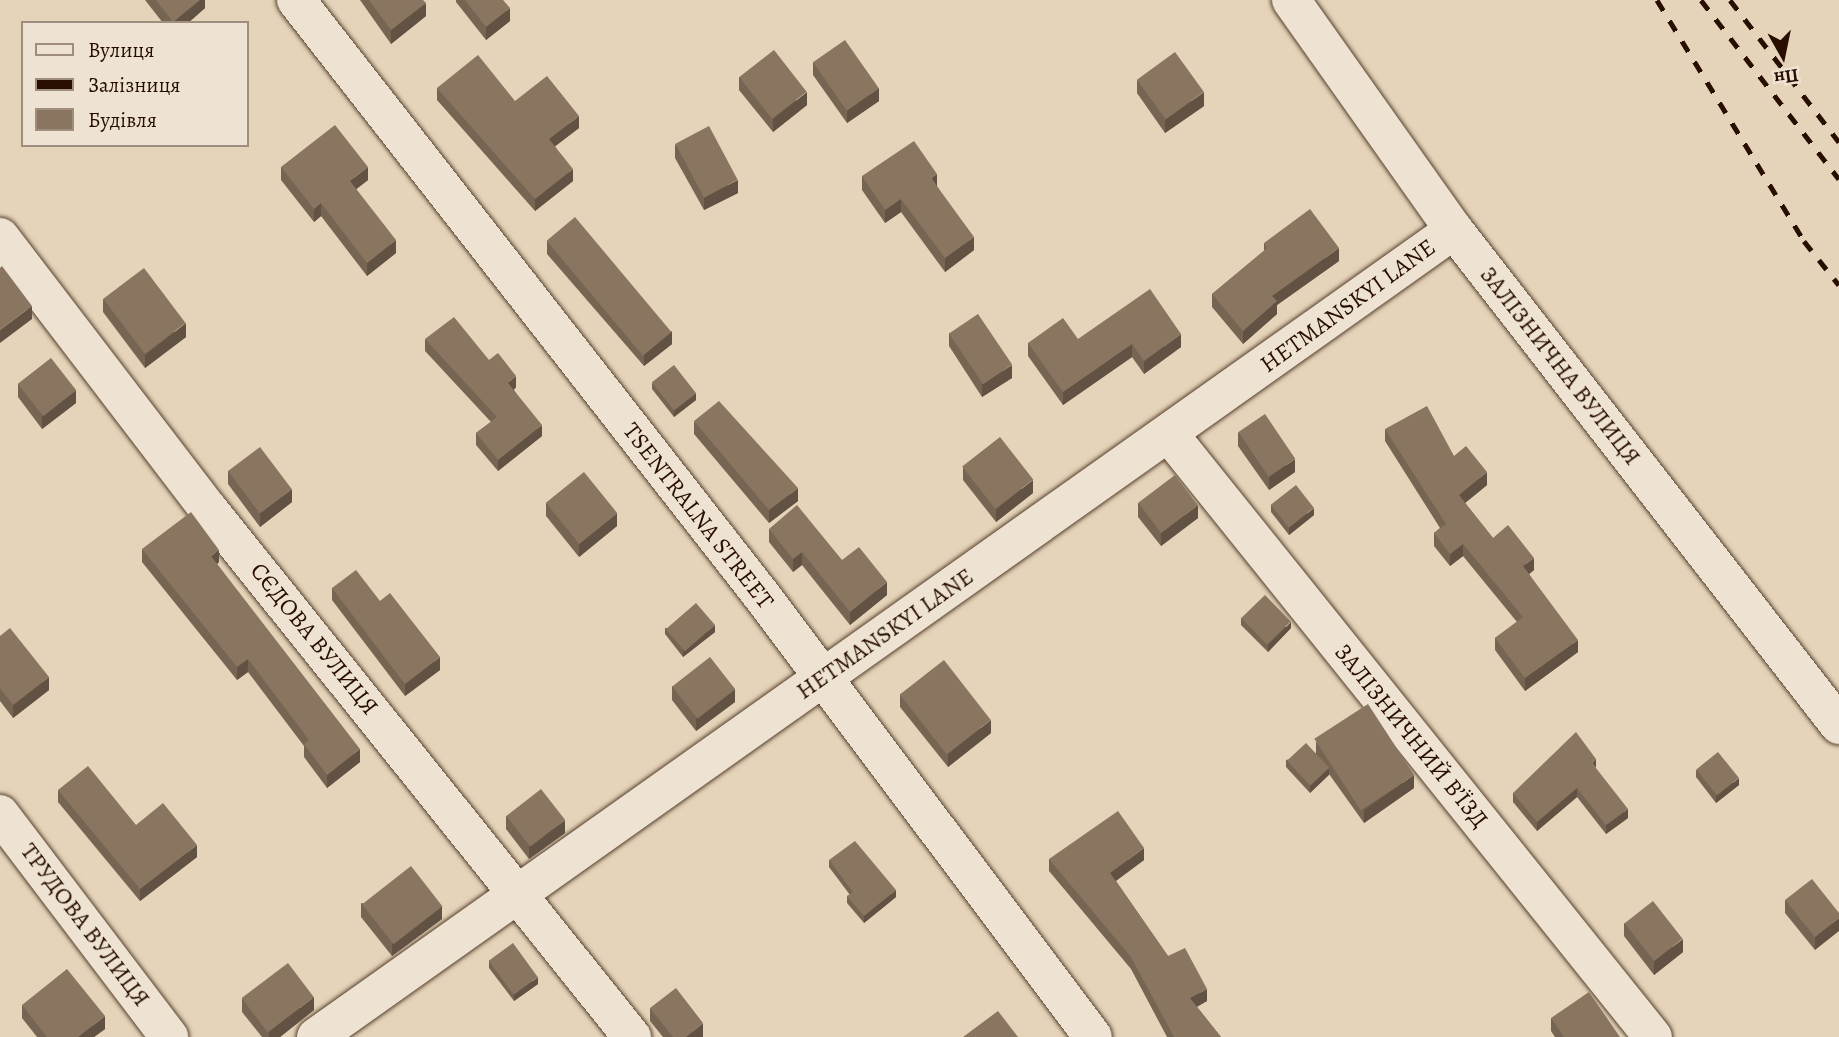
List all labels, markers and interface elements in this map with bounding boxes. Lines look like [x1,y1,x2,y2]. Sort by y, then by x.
legend [21,21,248,147]
north arrow [1748,21,1818,91]
text: Вулиця [88,36,154,64]
text: Пн [1772,62,1801,92]
text: Залізниця [88,71,180,99]
text: Будівля [88,106,157,134]
street label: HETMANSKYI LANE [1255,233,1441,379]
street label: ЗАЛІЗНИЧНА ВУЛИЦЯ [1474,261,1646,471]
street label: TSENTRALNA STREET [616,417,780,615]
street label: СЄДОВА ВУЛИЦЯ [244,557,384,721]
street label: HETMANSKYI LANE [791,562,979,706]
street label: ЗАЛІЗНИЧНИЙ В’ЇЗД [1328,638,1494,834]
street label: ТРУДОВА ВУЛИЦЯ [14,838,156,1012]

